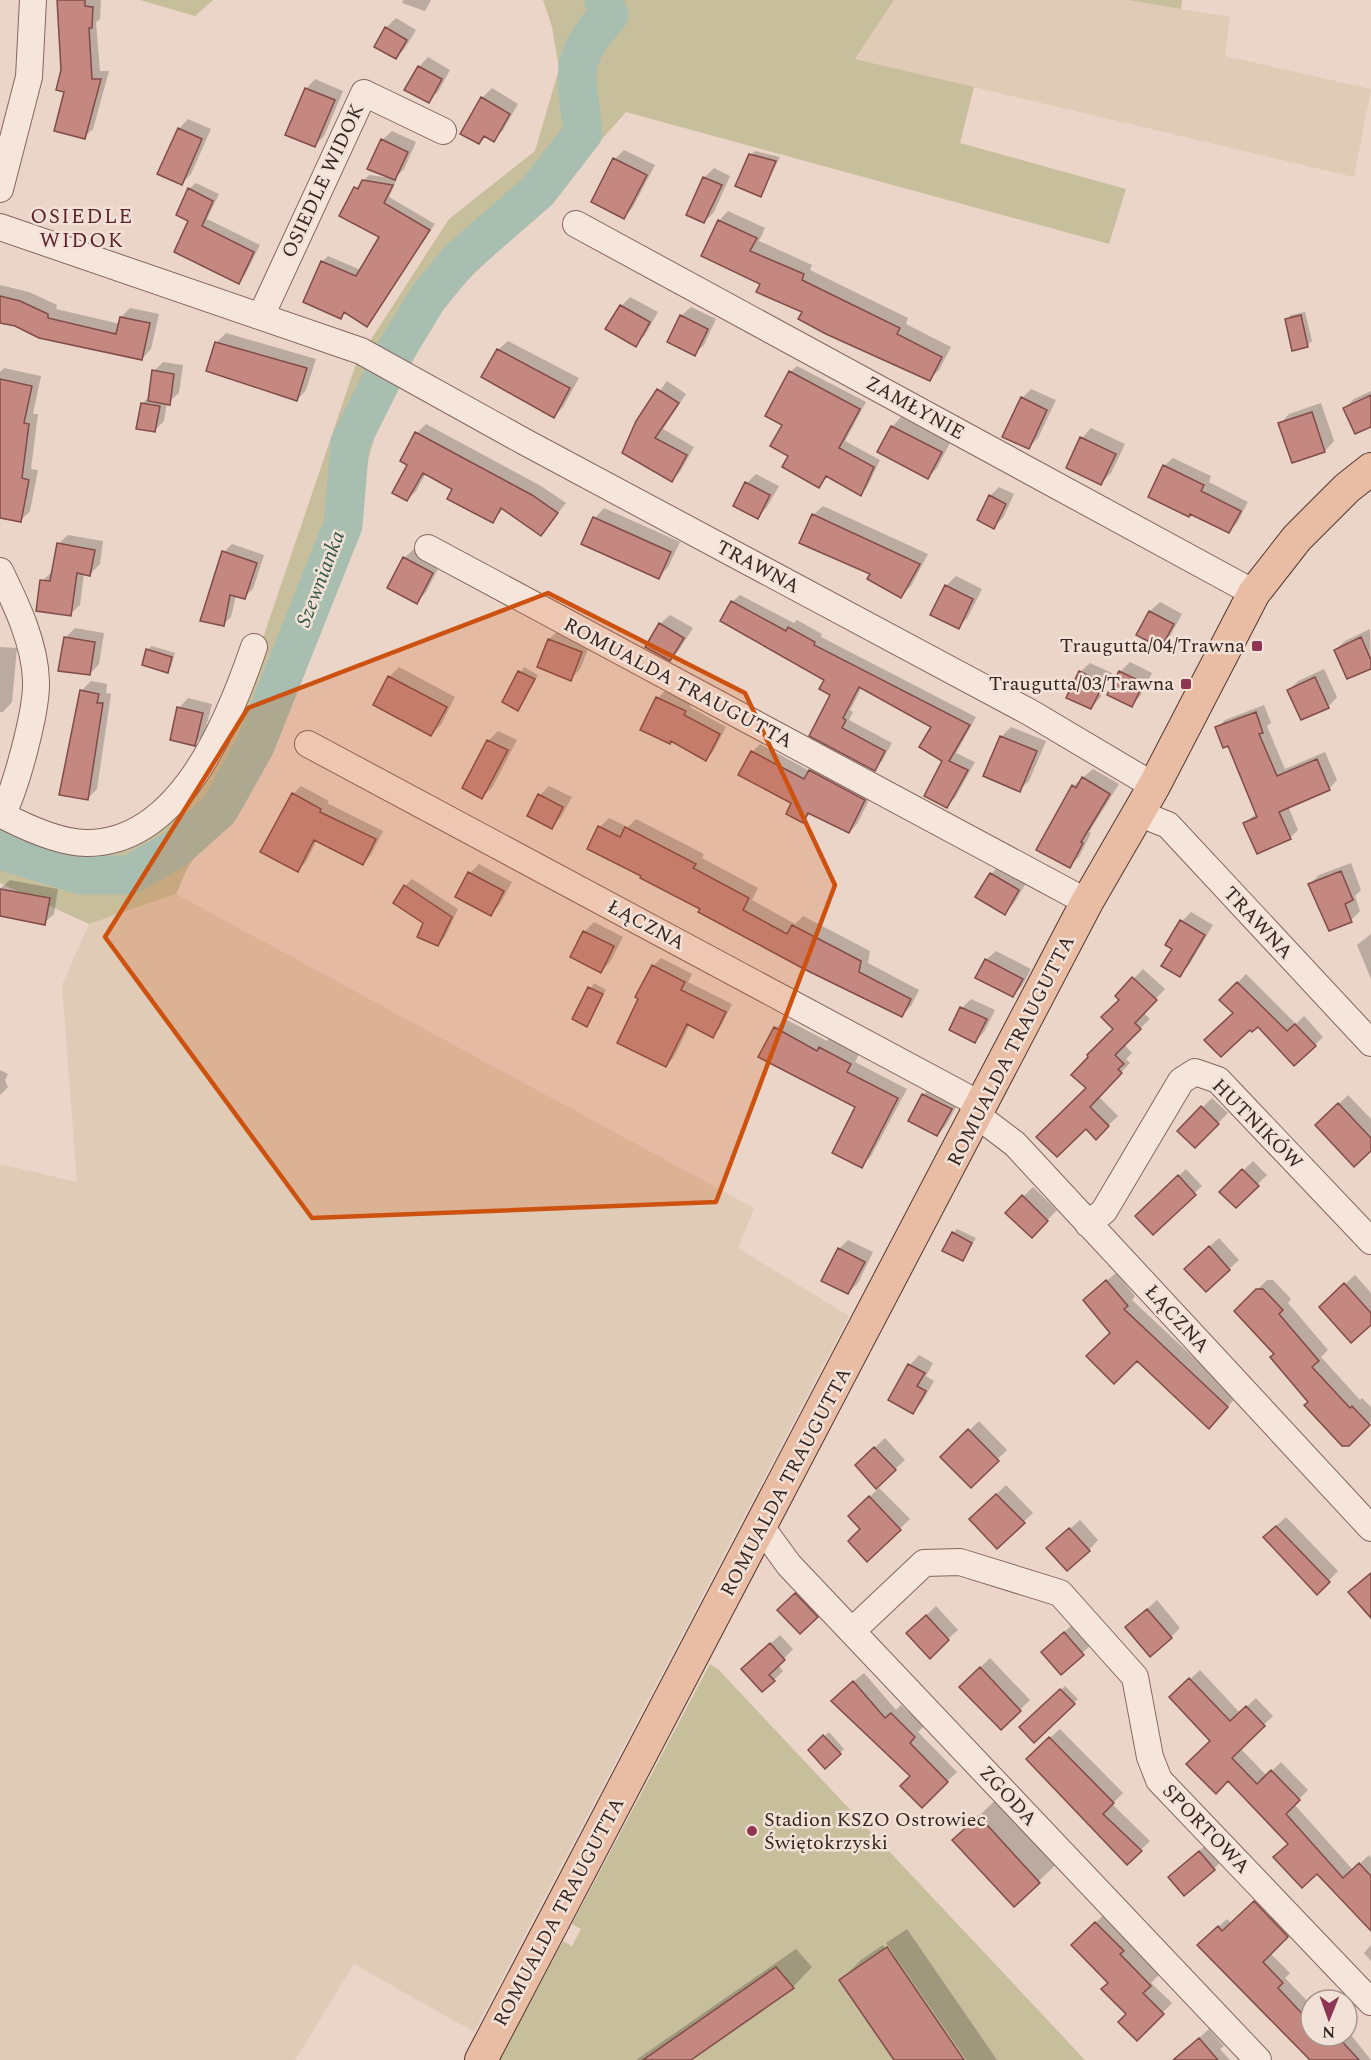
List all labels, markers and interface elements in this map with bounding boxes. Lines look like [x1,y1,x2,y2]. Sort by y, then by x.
street label: OSIEDLE WIDOK [274,98,372,263]
district label: OSIEDLE WIDOK [30,201,134,257]
street label: ZAMŁYNIE [860,368,970,448]
water label: Szewnianka [288,526,354,632]
street label: TRAWNA [711,532,805,602]
street label: ROMUALDA TRAUGUTTA [558,610,798,756]
place label: Traugutta/04/Trawna [1060,631,1245,661]
marker: Traugutta/04/Trawna [1250,639,1264,653]
place label: Traugutta/03/Trawna [989,669,1174,699]
marker: Traugutta/03/Trawna [1179,677,1193,691]
street label: TRAWNA [1216,880,1300,966]
street label: ŁĄCZNA [602,892,690,958]
street label: ROMUALDA TRAUGUTTA [940,930,1082,1172]
street label: HUTNIKÓW [1205,1072,1310,1177]
street label: ŁĄCZNA [1137,1278,1217,1360]
street label: ROMUALDA TRAUGUTTA [713,1362,859,1602]
street label: ZGODA [972,1759,1044,1833]
street label: SPORTOWA [1155,1777,1257,1881]
street label: ROMUALDA TRAUGUTTA [486,1792,632,2032]
place label: Stadion KSZO Ostrowiec Świętokrzyski [764,1805,986,1858]
marker: Stadion KSZO Ostrowiec Świętokrzyski [745,1824,759,1838]
north arrow [1299,1988,1359,2048]
text: N [1322,2020,1335,2044]

